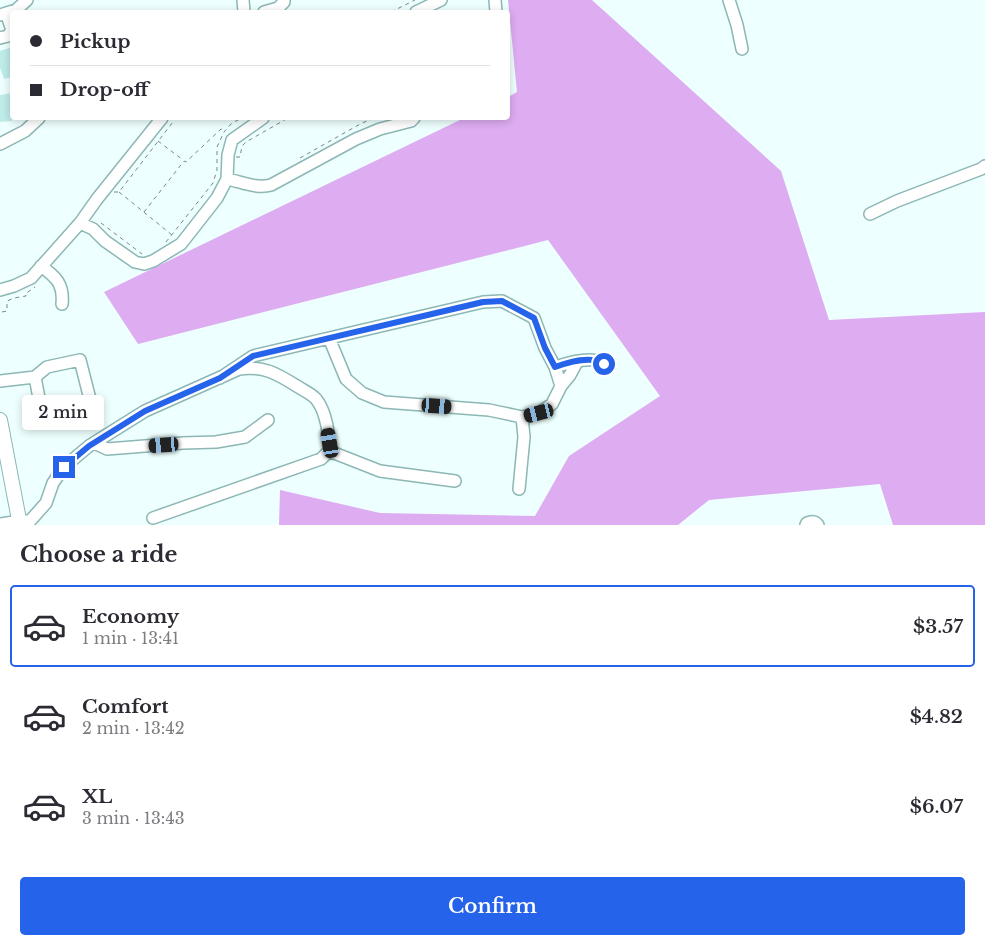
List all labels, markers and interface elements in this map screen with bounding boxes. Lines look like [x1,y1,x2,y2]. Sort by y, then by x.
text: Pickup [60,30,131,53]
text: Drop-off [60,78,149,101]
route start [593,353,615,375]
callout: 2 min [23,394,105,430]
car [421,397,452,415]
text: 2 min [38,402,88,422]
car [522,402,555,424]
car [320,427,339,459]
car [148,436,179,454]
route end [53,456,75,478]
text: Choose a ride [20,541,177,568]
icon: car [22,604,67,649]
text: Economy [82,605,179,628]
text: $3.57 [913,615,963,638]
text: 1 min · 13:41 [82,628,179,648]
icon: car [22,694,67,739]
text: Comfort [82,695,169,718]
text: $4.82 [910,705,963,728]
text: 2 min · 13:42 [82,718,185,738]
icon: car [22,784,67,829]
text: XL [82,785,112,808]
text: $6.07 [910,795,963,818]
text: 3 min · 13:43 [82,808,185,828]
button: Confirm [20,877,965,935]

